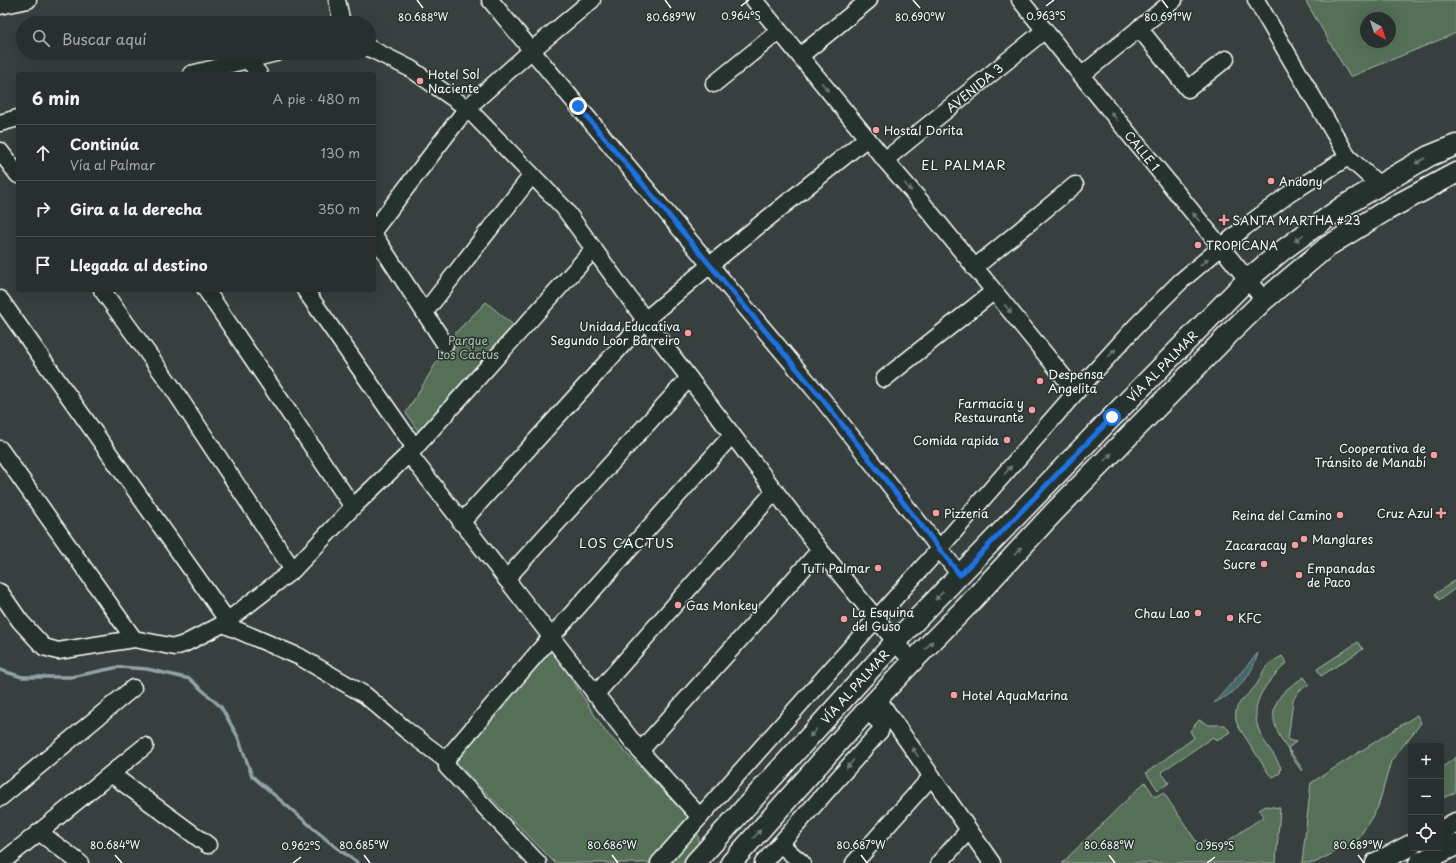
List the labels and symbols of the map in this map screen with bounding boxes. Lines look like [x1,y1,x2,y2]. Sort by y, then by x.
text: 0.964°S [721,8,761,23]
text: 0.963°S [1026,8,1066,23]
text: 80.688°W [398,9,449,24]
text: 80.689°W [646,9,696,24]
text: 80.690°W [895,9,946,24]
text: 80.691°W [1144,9,1192,24]
north arrow [1360,12,1396,48]
street label: AVENIDA 3 [942,59,1007,116]
place label: Hotel Sol Naciente [428,65,480,97]
marker: Hotel Sol Naciente [415,76,425,86]
one-way arrow [821,81,829,92]
route end [569,97,587,115]
one-way arrow [1110,111,1119,122]
place label: Hostal Dorita [884,121,964,139]
marker: Hostal Dorita [871,125,881,135]
street label: CALLE 1 [1121,127,1164,174]
district label: EL PALMAR [921,155,1007,174]
one-way arrow [1415,158,1426,165]
place label: Andony [1279,172,1322,190]
marker: Andony [1266,176,1276,186]
one-way arrow [903,181,912,192]
place label: SANTA MARTHA #23 [1232,211,1360,229]
one-way arrow [1192,212,1201,223]
marker: SANTA MARTHA #23 [1219,215,1229,225]
one-way arrow [1294,234,1304,242]
place label: TROPICANA [1206,236,1278,254]
marker: TROPICANA [1193,240,1203,250]
one-way arrow [1199,257,1209,266]
one-way arrow [1003,304,1012,315]
place label: Unidad Educativa Segundo Loor Barreiro [550,317,680,349]
street label: VÍA AL PALMAR [1123,326,1202,406]
marker: Unidad Educativa Segundo Loor Barreiro [683,328,693,338]
park label: Parque Los Cactus [437,331,499,363]
one-way arrow [1107,348,1116,358]
place label: Despensa Angelita [1048,365,1104,397]
marker: Despensa Angelita [1035,376,1045,386]
place label: Farmacia y Restaurante [954,394,1024,426]
marker: Farmacia y Restaurante [1027,405,1037,415]
route start [1103,408,1121,426]
place label: Comida rapida [913,431,999,449]
marker: Comida rapida [1002,435,1012,445]
place label: Cooperativa de Tránsito de Manabí [1315,439,1426,471]
marker: Cooperativa de Tránsito de Manabí [1429,450,1439,460]
one-way arrow [1103,452,1113,462]
one-way arrow [1003,465,1012,475]
place label: Pizzeria [944,504,989,522]
place label: Cruz Azul [1377,504,1433,522]
place label: Reina del Camino [1232,506,1332,524]
marker: Pizzeria [931,508,941,518]
marker: Cruz Azul [1436,508,1446,518]
marker: Reina del Camino [1335,510,1345,520]
place label: Manglares [1312,530,1374,548]
district label: LOS CACTUS [579,533,675,552]
marker: Manglares [1299,534,1309,544]
place label: Zacaracay [1225,536,1287,554]
marker: Zacaracay [1290,540,1300,550]
one-way arrow [1014,545,1023,556]
place label: Sucre [1223,555,1256,573]
place label: TuTi Palmar [801,559,871,577]
marker: Sucre [1259,559,1269,569]
place label: Empanadas de Paco [1307,559,1376,591]
marker: TuTi Palmar [873,563,883,573]
marker: Empanadas de Paco [1294,570,1304,580]
one-way arrow [935,591,944,601]
place label: Gas Monkey [686,596,758,614]
marker: Gas Monkey [673,600,683,610]
place label: La Esquina del Guso [852,603,914,635]
place label: Chau Lao [1134,604,1190,622]
marker: Chau Lao [1193,608,1203,618]
place label: KFC [1238,609,1262,627]
marker: KFC [1225,613,1235,623]
marker: La Esquina del Guso [839,614,849,624]
one-way arrow [924,640,934,650]
street label: VÍA AL PALMAR [816,645,893,728]
place label: Hotel AquaMarina [962,686,1069,704]
marker: Hotel AquaMarina [949,690,959,700]
one-way arrow [809,728,818,737]
one-way arrow [911,747,919,757]
one-way arrow [846,759,855,769]
one-way arrow [752,829,761,839]
text: 80.684°W [90,837,141,852]
text: 80.685°W [339,837,389,852]
text: 80.686°W [587,837,638,852]
text: 80.687°W [837,837,886,852]
text: 80.688°W [1084,837,1135,852]
text: 80.689°W [1333,837,1383,852]
text: 0.962°S [282,838,321,853]
text: 0.959°S [1196,838,1234,853]

